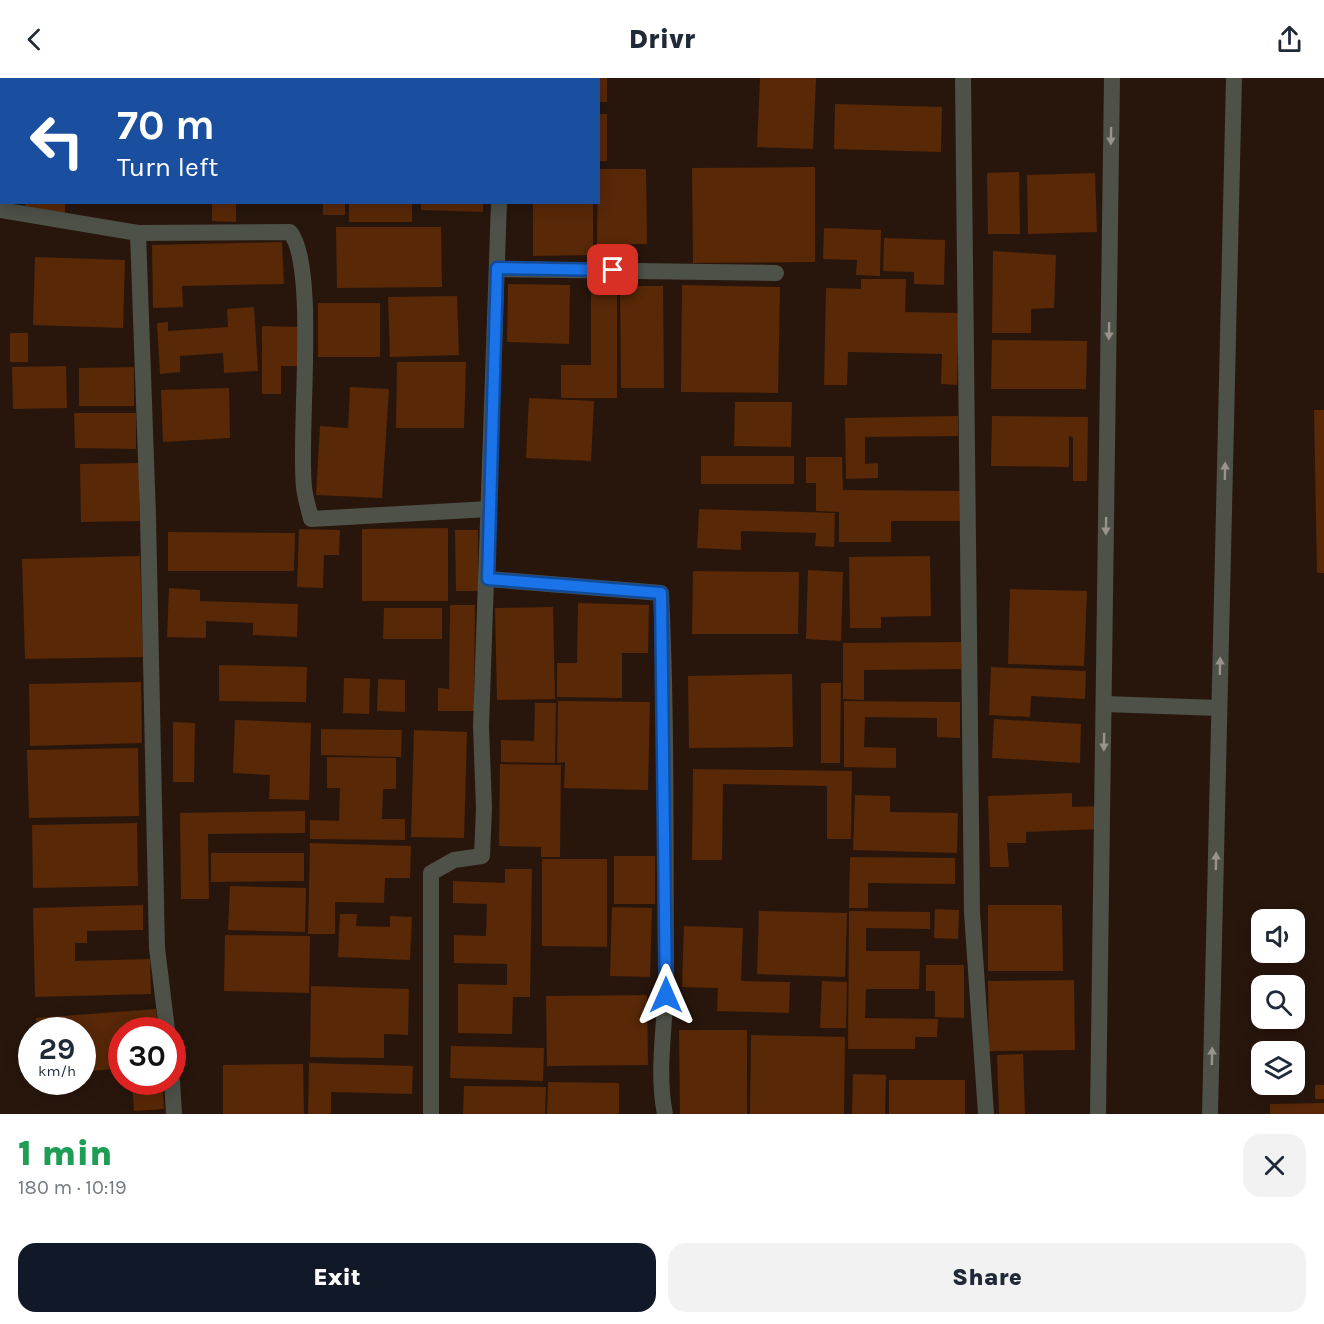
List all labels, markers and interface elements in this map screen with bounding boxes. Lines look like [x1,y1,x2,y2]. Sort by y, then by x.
icon: back [18,23,51,56]
text: Drivr [629,23,695,55]
icon: share [1273,23,1306,56]
text: 70 m [117,100,215,150]
icon: left [18,102,96,180]
one-way arrow [1106,127,1116,146]
text: Turn left [117,151,218,183]
pin [587,244,638,295]
icon: arrive [596,253,629,286]
one-way arrow [1104,322,1114,341]
one-way arrow [1220,461,1230,480]
one-way arrow [1102,517,1111,536]
one-way arrow [1216,656,1225,675]
one-way arrow [1099,733,1109,752]
one-way arrow [1211,851,1221,870]
map controls [1251,909,1305,1095]
button: sound [1251,909,1305,963]
position arrow [634,963,698,1027]
button: search [1251,975,1305,1029]
speed limit sign: 30 [108,1017,186,1095]
text: 29 [39,1031,75,1067]
button: layers [1251,1041,1305,1095]
one-way arrow [1207,1046,1216,1065]
text: km/h [38,1062,76,1080]
text: 1 min [18,1132,112,1174]
button: close [1243,1134,1306,1197]
text: 180 m · 10:19 [18,1176,127,1199]
button: Exit [18,1243,656,1312]
button: Share [668,1243,1306,1312]

